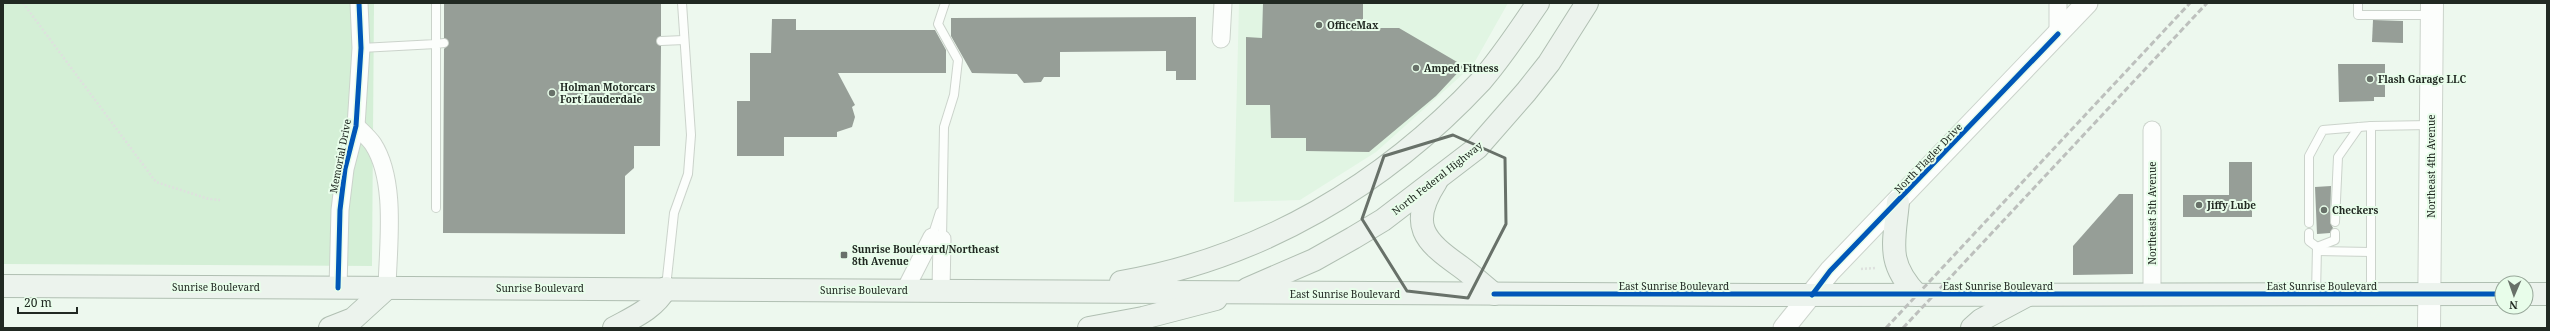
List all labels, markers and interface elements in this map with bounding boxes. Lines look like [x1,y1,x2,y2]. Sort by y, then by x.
place label: OfficeMax [1327,18,1379,32]
marker: OfficeMax [1314,20,1324,30]
place label: Amped Fitness [1424,61,1499,75]
marker: Amped Fitness [1411,63,1421,73]
place label: Flash Garage LLC [2378,72,2467,86]
marker: Flash Garage LLC [2365,74,2375,84]
place label: Holman Motorcars Fort Lauderdale [560,80,656,106]
marker: Holman Motorcars Fort Lauderdale [547,88,557,98]
street label: Northeast 4th Avenue [2424,114,2438,218]
street label: Memorial Drive [326,118,354,194]
street label: North Flagler Drive [1891,120,1965,196]
street label: North Federal Highway [1389,138,1485,218]
street label: Northeast 5th Avenue [2145,161,2159,265]
place label: Jiffy Lube [2206,198,2256,212]
marker: Jiffy Lube [2194,200,2204,210]
place label: Checkers [2332,203,2378,217]
marker: Checkers [2319,205,2329,215]
place label: Sunrise Boulevard/Northeast 8th Avenue [852,242,999,268]
marker: Sunrise Boulevard/Northeast 8th Avenue [839,250,849,260]
north arrow [2494,275,2534,315]
street label: East Sunrise Boulevard [1619,279,1729,293]
street label: East Sunrise Boulevard [1943,279,2053,293]
street label: East Sunrise Boulevard [2267,279,2377,293]
street label: Sunrise Boulevard [172,280,260,294]
street label: Sunrise Boulevard [496,281,584,295]
street label: Sunrise Boulevard [820,283,908,297]
street label: East Sunrise Boulevard [1290,287,1400,301]
scale bar [18,289,77,315]
text: 20 m [24,294,52,311]
text: N [2509,298,2518,313]

